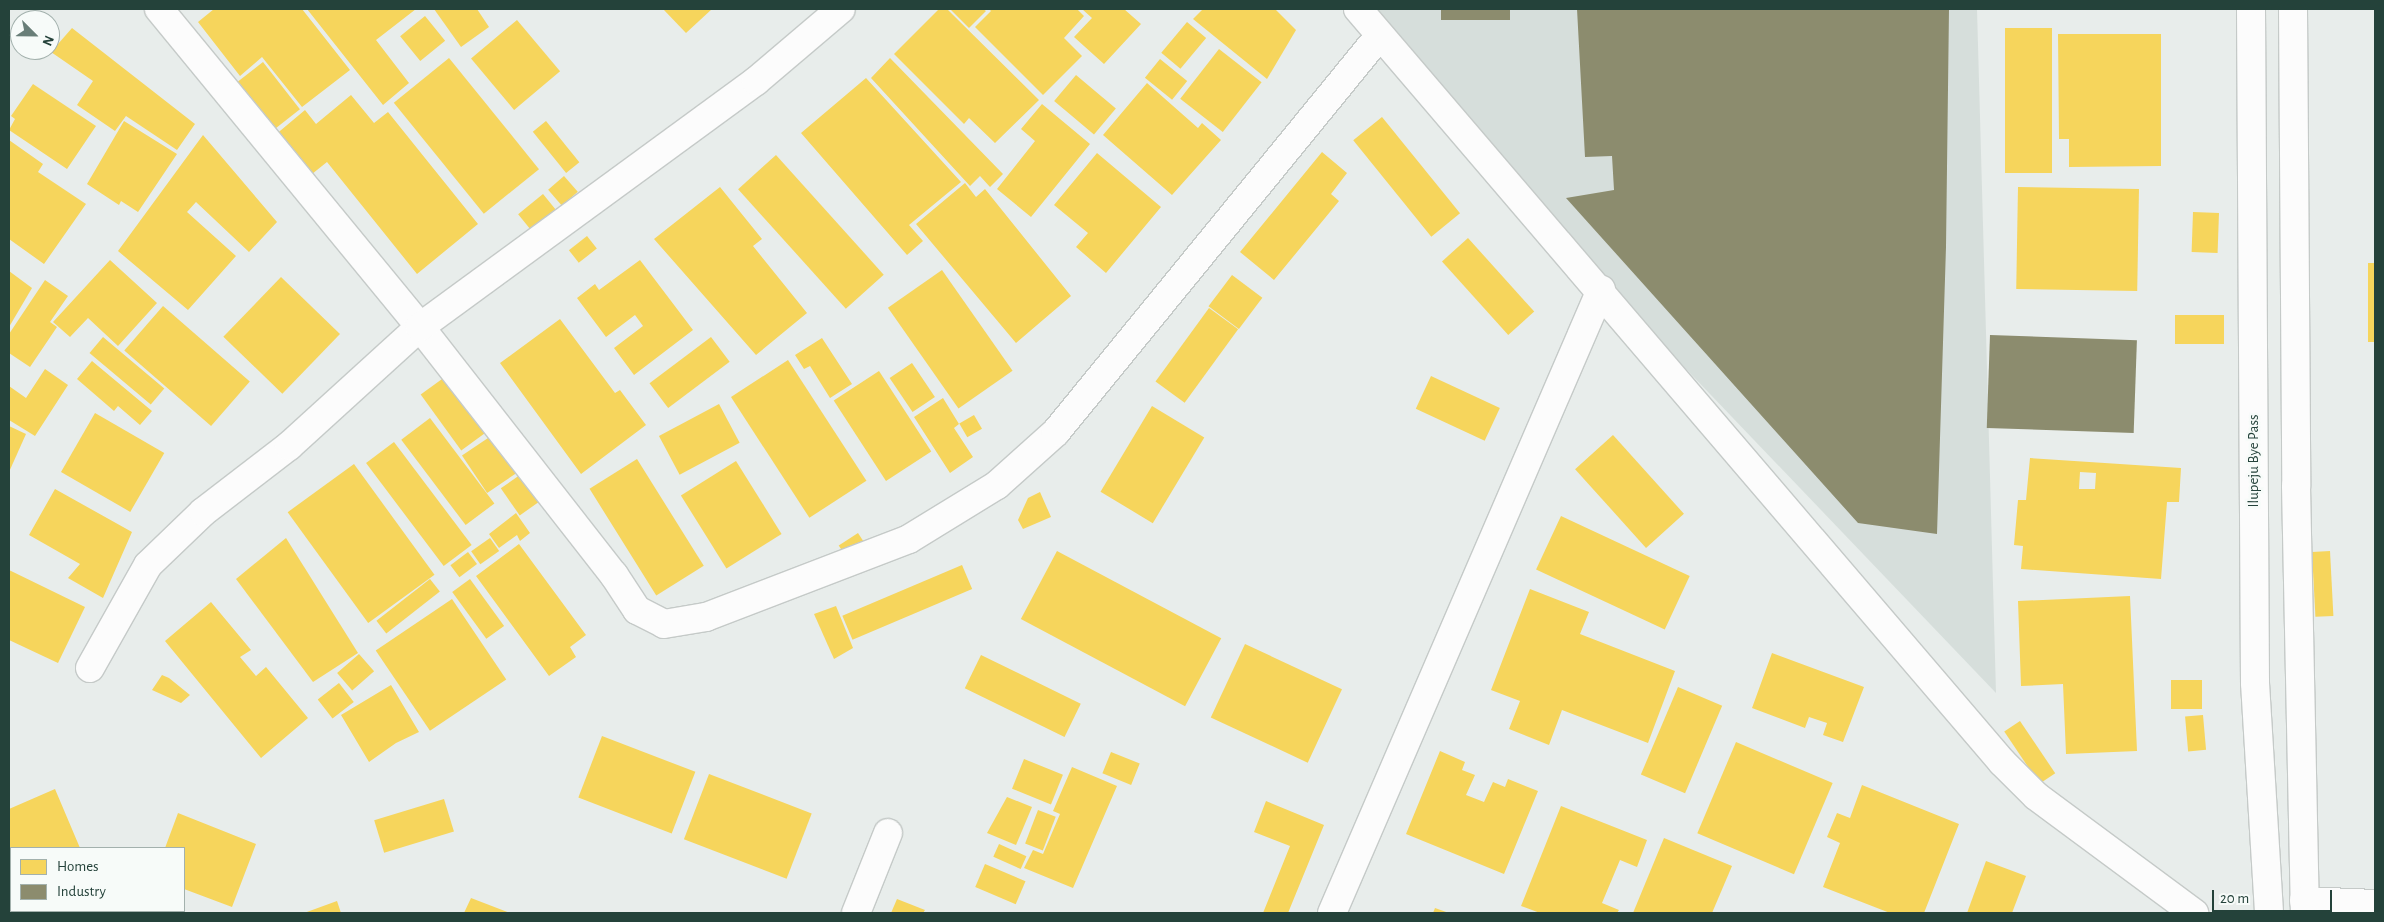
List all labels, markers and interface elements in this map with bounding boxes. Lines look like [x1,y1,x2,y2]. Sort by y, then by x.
north arrow [10,10,60,60]
text: N [40,33,56,48]
street label: Ilupeju Bye Pass [2245,414,2263,508]
legend [10,847,185,912]
text: Homes [57,859,99,874]
scale bar [2214,880,2334,912]
text: Industry [57,884,106,899]
text: 20 m [2220,891,2249,906]

